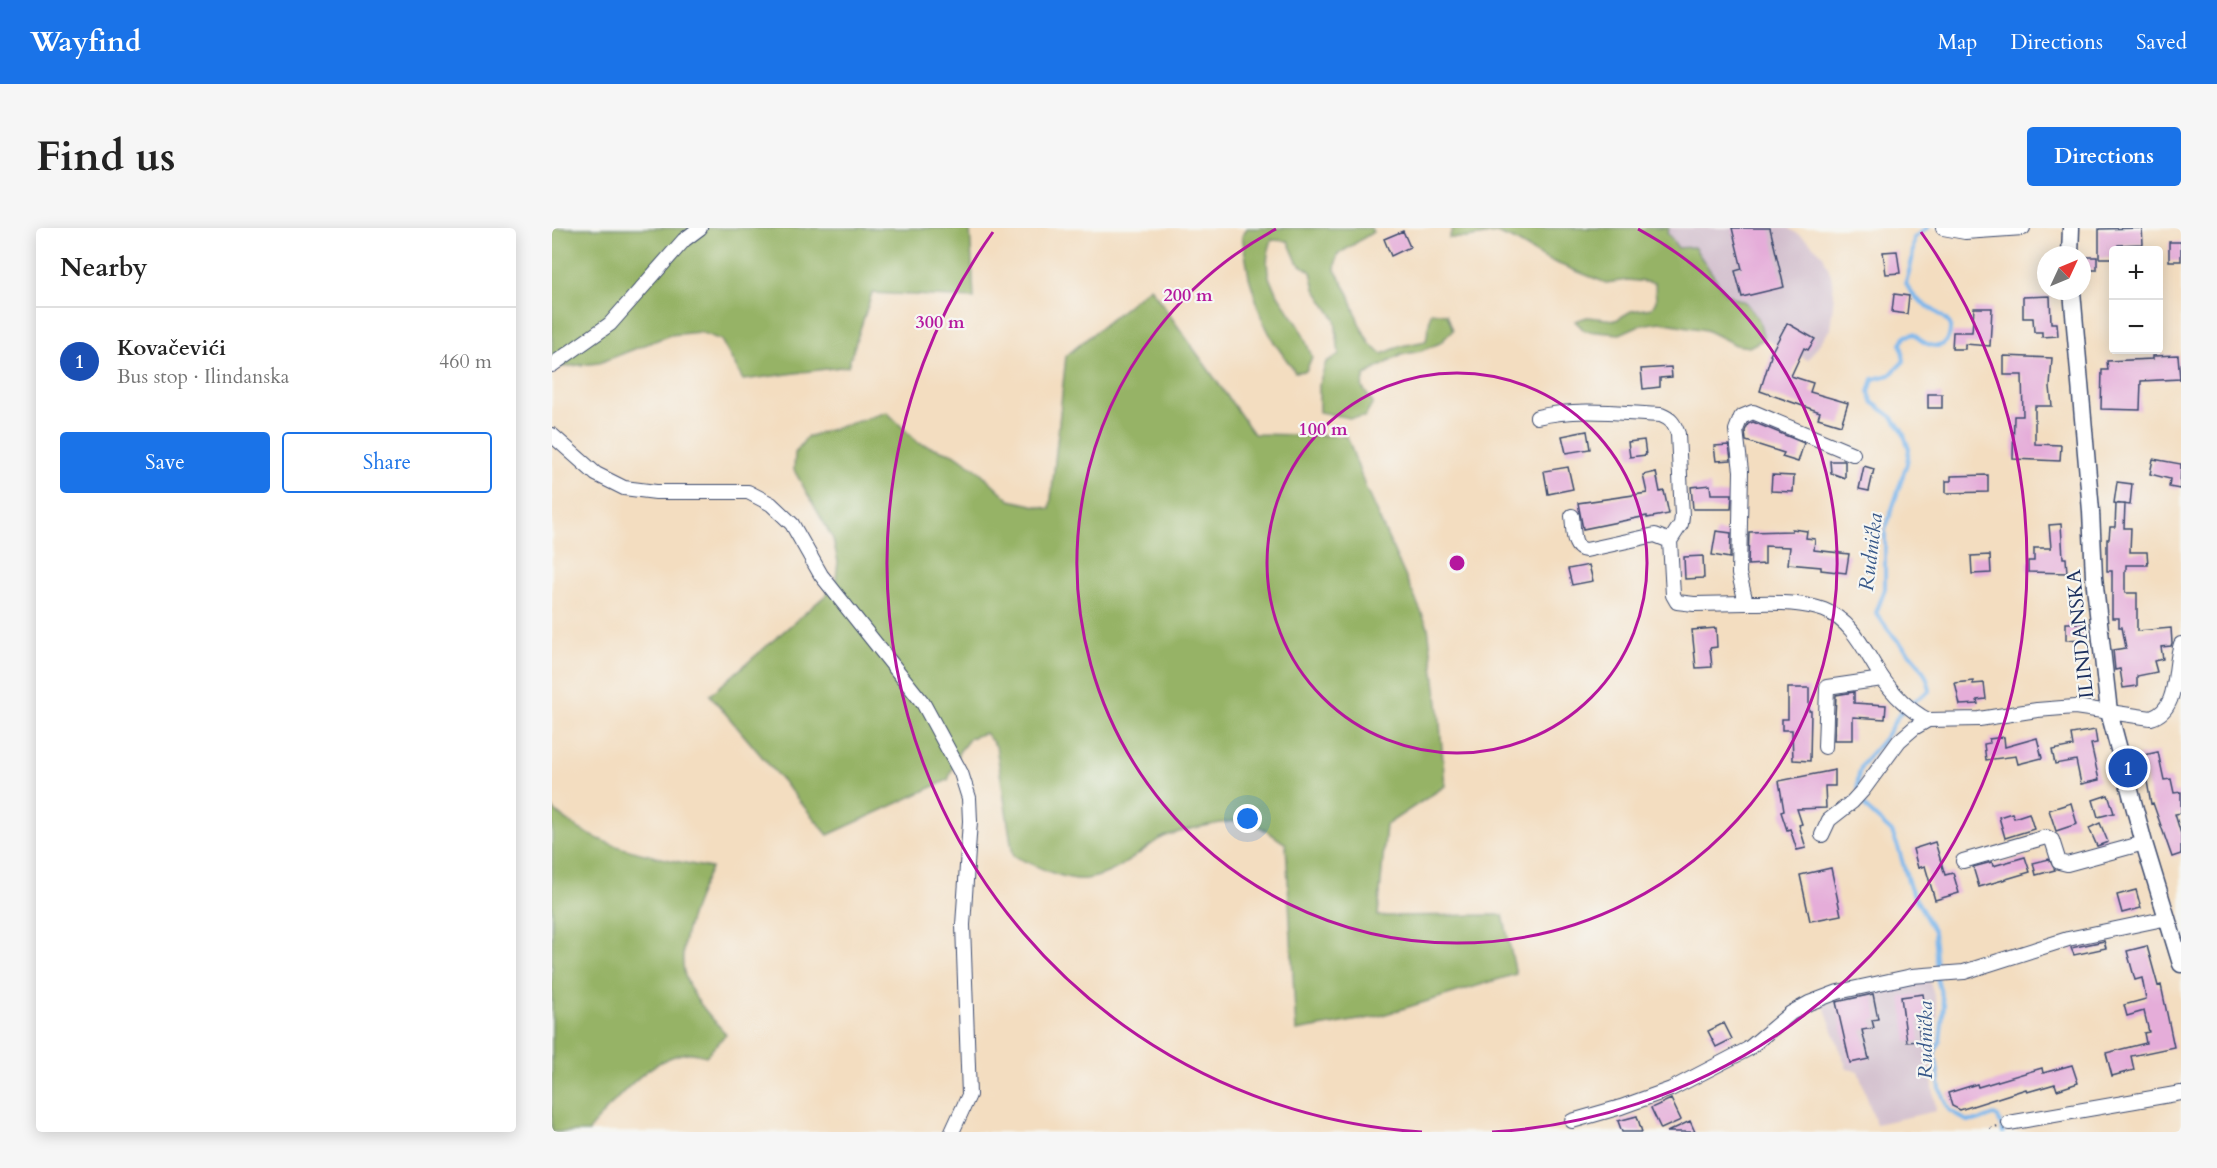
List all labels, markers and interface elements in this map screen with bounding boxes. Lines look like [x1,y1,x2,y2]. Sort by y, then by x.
text: Wayfind [30,23,141,61]
text: Map [1937,28,1977,57]
text: Directions [2010,28,2103,57]
text: Saved [2136,28,2187,57]
button: Directions [2027,127,2181,186]
text: Find us [36,128,176,185]
north arrow [2037,246,2091,300]
map controls [2109,246,2163,354]
button: + [2109,246,2163,300]
text: Nearby [60,250,148,285]
text: 200 m [1163,283,1213,308]
button: − [2109,300,2163,354]
text: 300 m [915,310,965,335]
text: Kovačevići [117,333,226,363]
text: 1 [74,348,85,375]
text: 460 m [439,348,492,375]
text: Bus stop · Ilindanska [117,363,290,390]
text: 100 m [1298,417,1348,442]
button: Save [60,432,270,493]
button: Share [282,432,492,493]
water label: Rudnička [1852,511,1890,593]
centre of rings [1447,553,1467,573]
street label: ILINDANSKA [2060,567,2100,700]
pin: 1 [2108,746,2148,790]
your location [1233,804,1262,833]
water label: Rudnička [1911,1001,1940,1079]

